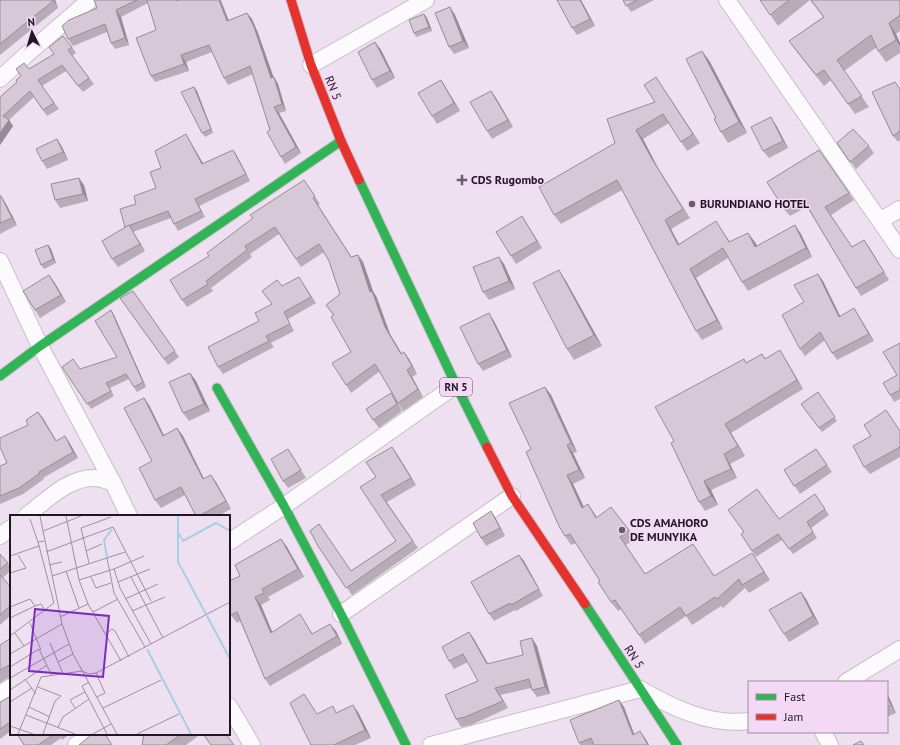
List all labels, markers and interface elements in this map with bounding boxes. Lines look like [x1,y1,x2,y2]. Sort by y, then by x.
north arrow [12,12,52,52]
text: N [27,15,35,29]
street label: RN 5 [322,73,345,102]
place label: CDS Rugombo [471,172,545,187]
marker: CDS Rugombo [456,174,468,186]
place label: BURUNDIANO HOTEL [700,196,810,211]
marker: BURUNDIANO HOTEL [687,199,697,209]
road number: RN 5 [440,378,472,396]
inset map [10,515,230,735]
place label: CDS AMAHORO DE MUNYIKA [630,515,708,544]
marker: CDS AMAHORO DE MUNYIKA [617,525,627,535]
street label: RN 5 [621,642,648,671]
legend [748,681,888,733]
text: Fast [784,689,805,704]
text: Jam [783,709,803,724]

